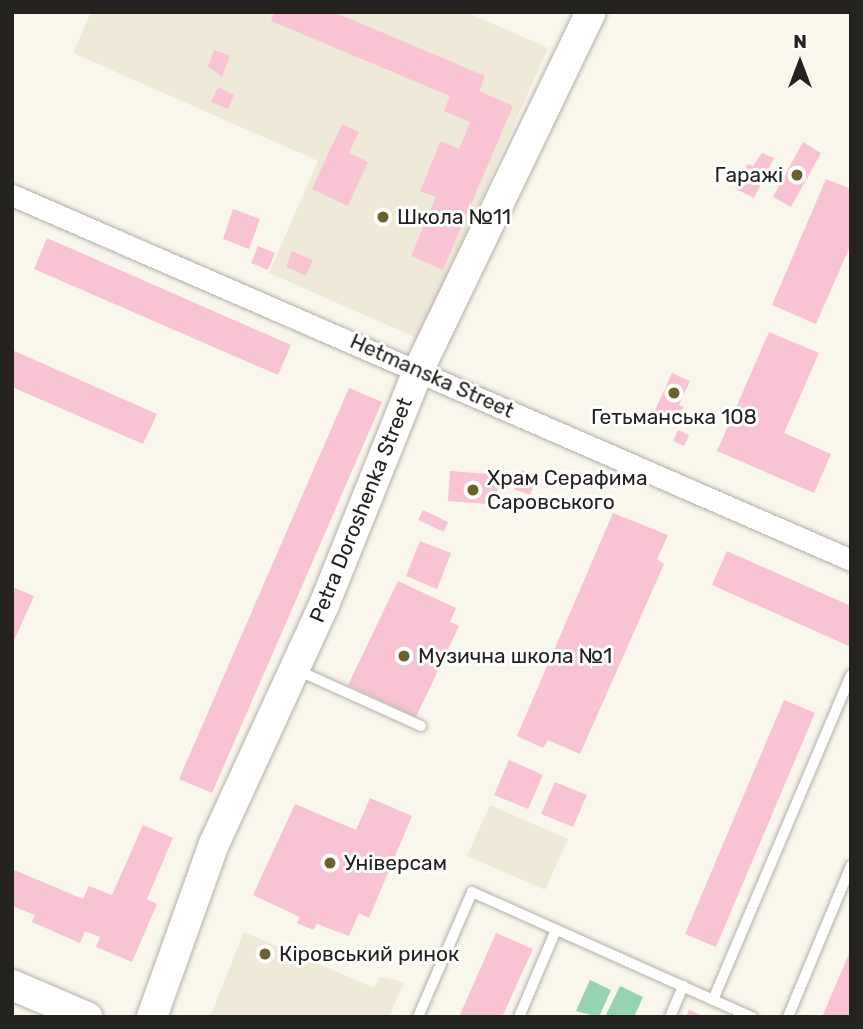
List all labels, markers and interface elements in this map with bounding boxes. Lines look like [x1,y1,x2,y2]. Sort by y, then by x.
north arrow [765,28,835,98]
text: N [793,30,807,53]
place label: Гаражі [714,162,783,188]
marker: Гаражі [789,167,805,183]
place label: Школа №11 [397,204,511,230]
marker: Школа №11 [375,209,391,225]
street label: Hetmanska Street [346,329,518,423]
marker: Гетьманська 108 [666,385,682,401]
street label: Petra Doroshenka Street [304,394,418,626]
place label: Гетьманська 108 [591,404,757,430]
place label: Храм Серафима Саровського [487,465,647,515]
marker: Храм Серафима Саровського [465,482,481,498]
place label: Музична школа №1 [418,643,612,669]
marker: Музична школа №1 [396,648,412,664]
place label: Універсам [344,850,447,876]
marker: Універсам [322,855,338,871]
place label: Кіровський ринок [279,941,459,967]
marker: Кіровський ринок [257,946,273,962]

